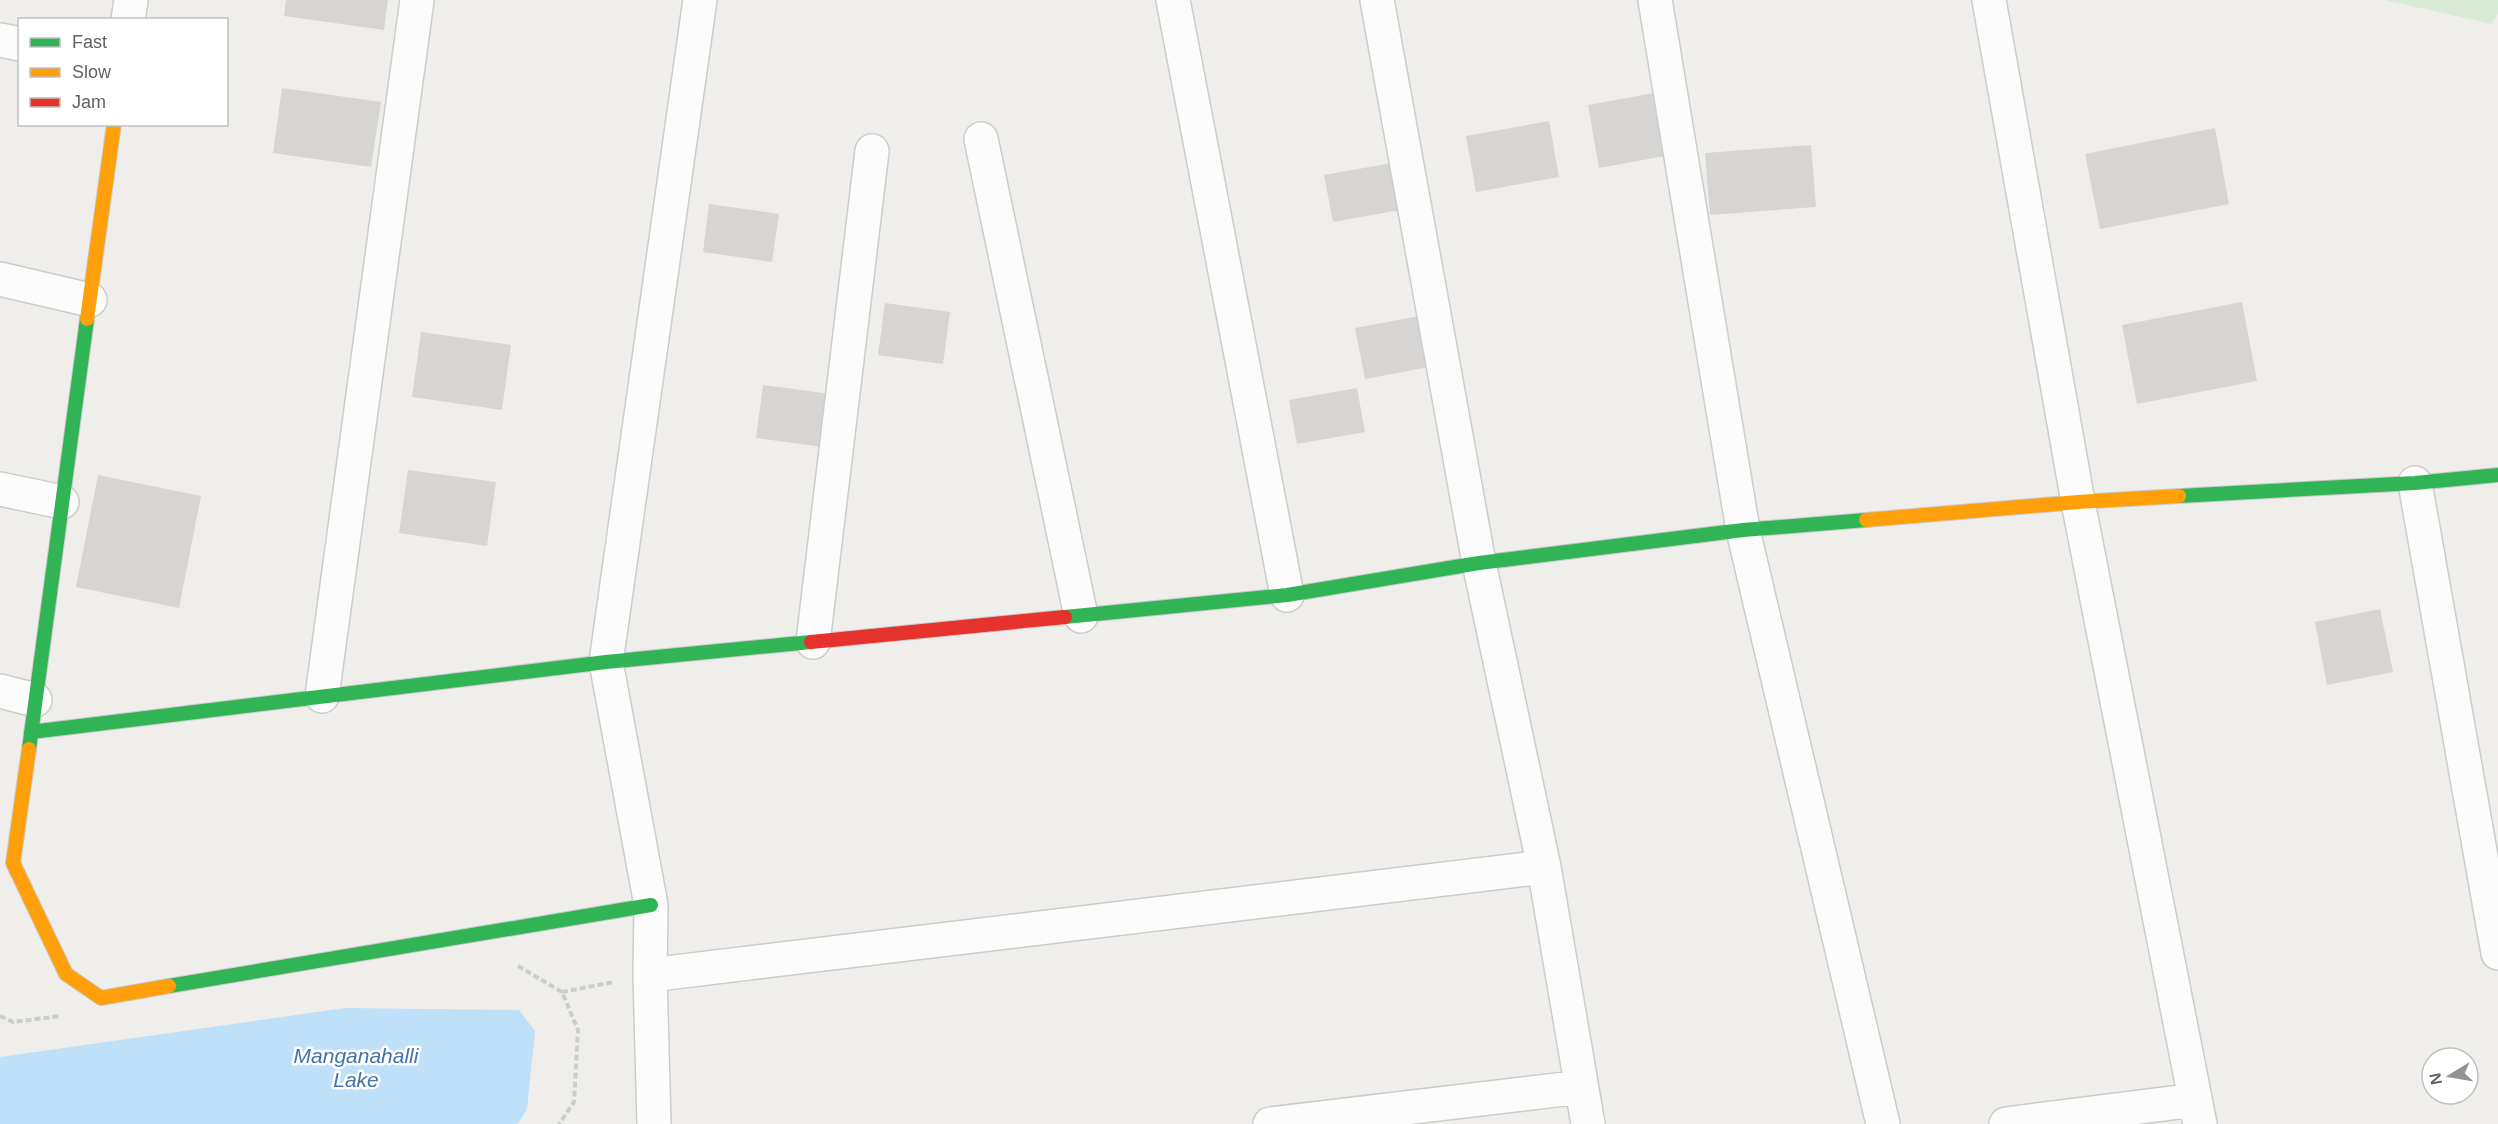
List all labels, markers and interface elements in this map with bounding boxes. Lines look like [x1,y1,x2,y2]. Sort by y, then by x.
legend [18,18,228,126]
text: Fast [72,32,107,52]
text: Slow [72,62,112,82]
text: Jam [72,92,106,112]
water label: Manganahalli Lake [294,1044,420,1091]
north arrow [2420,1046,2480,1106]
text: N [2426,1071,2445,1086]

